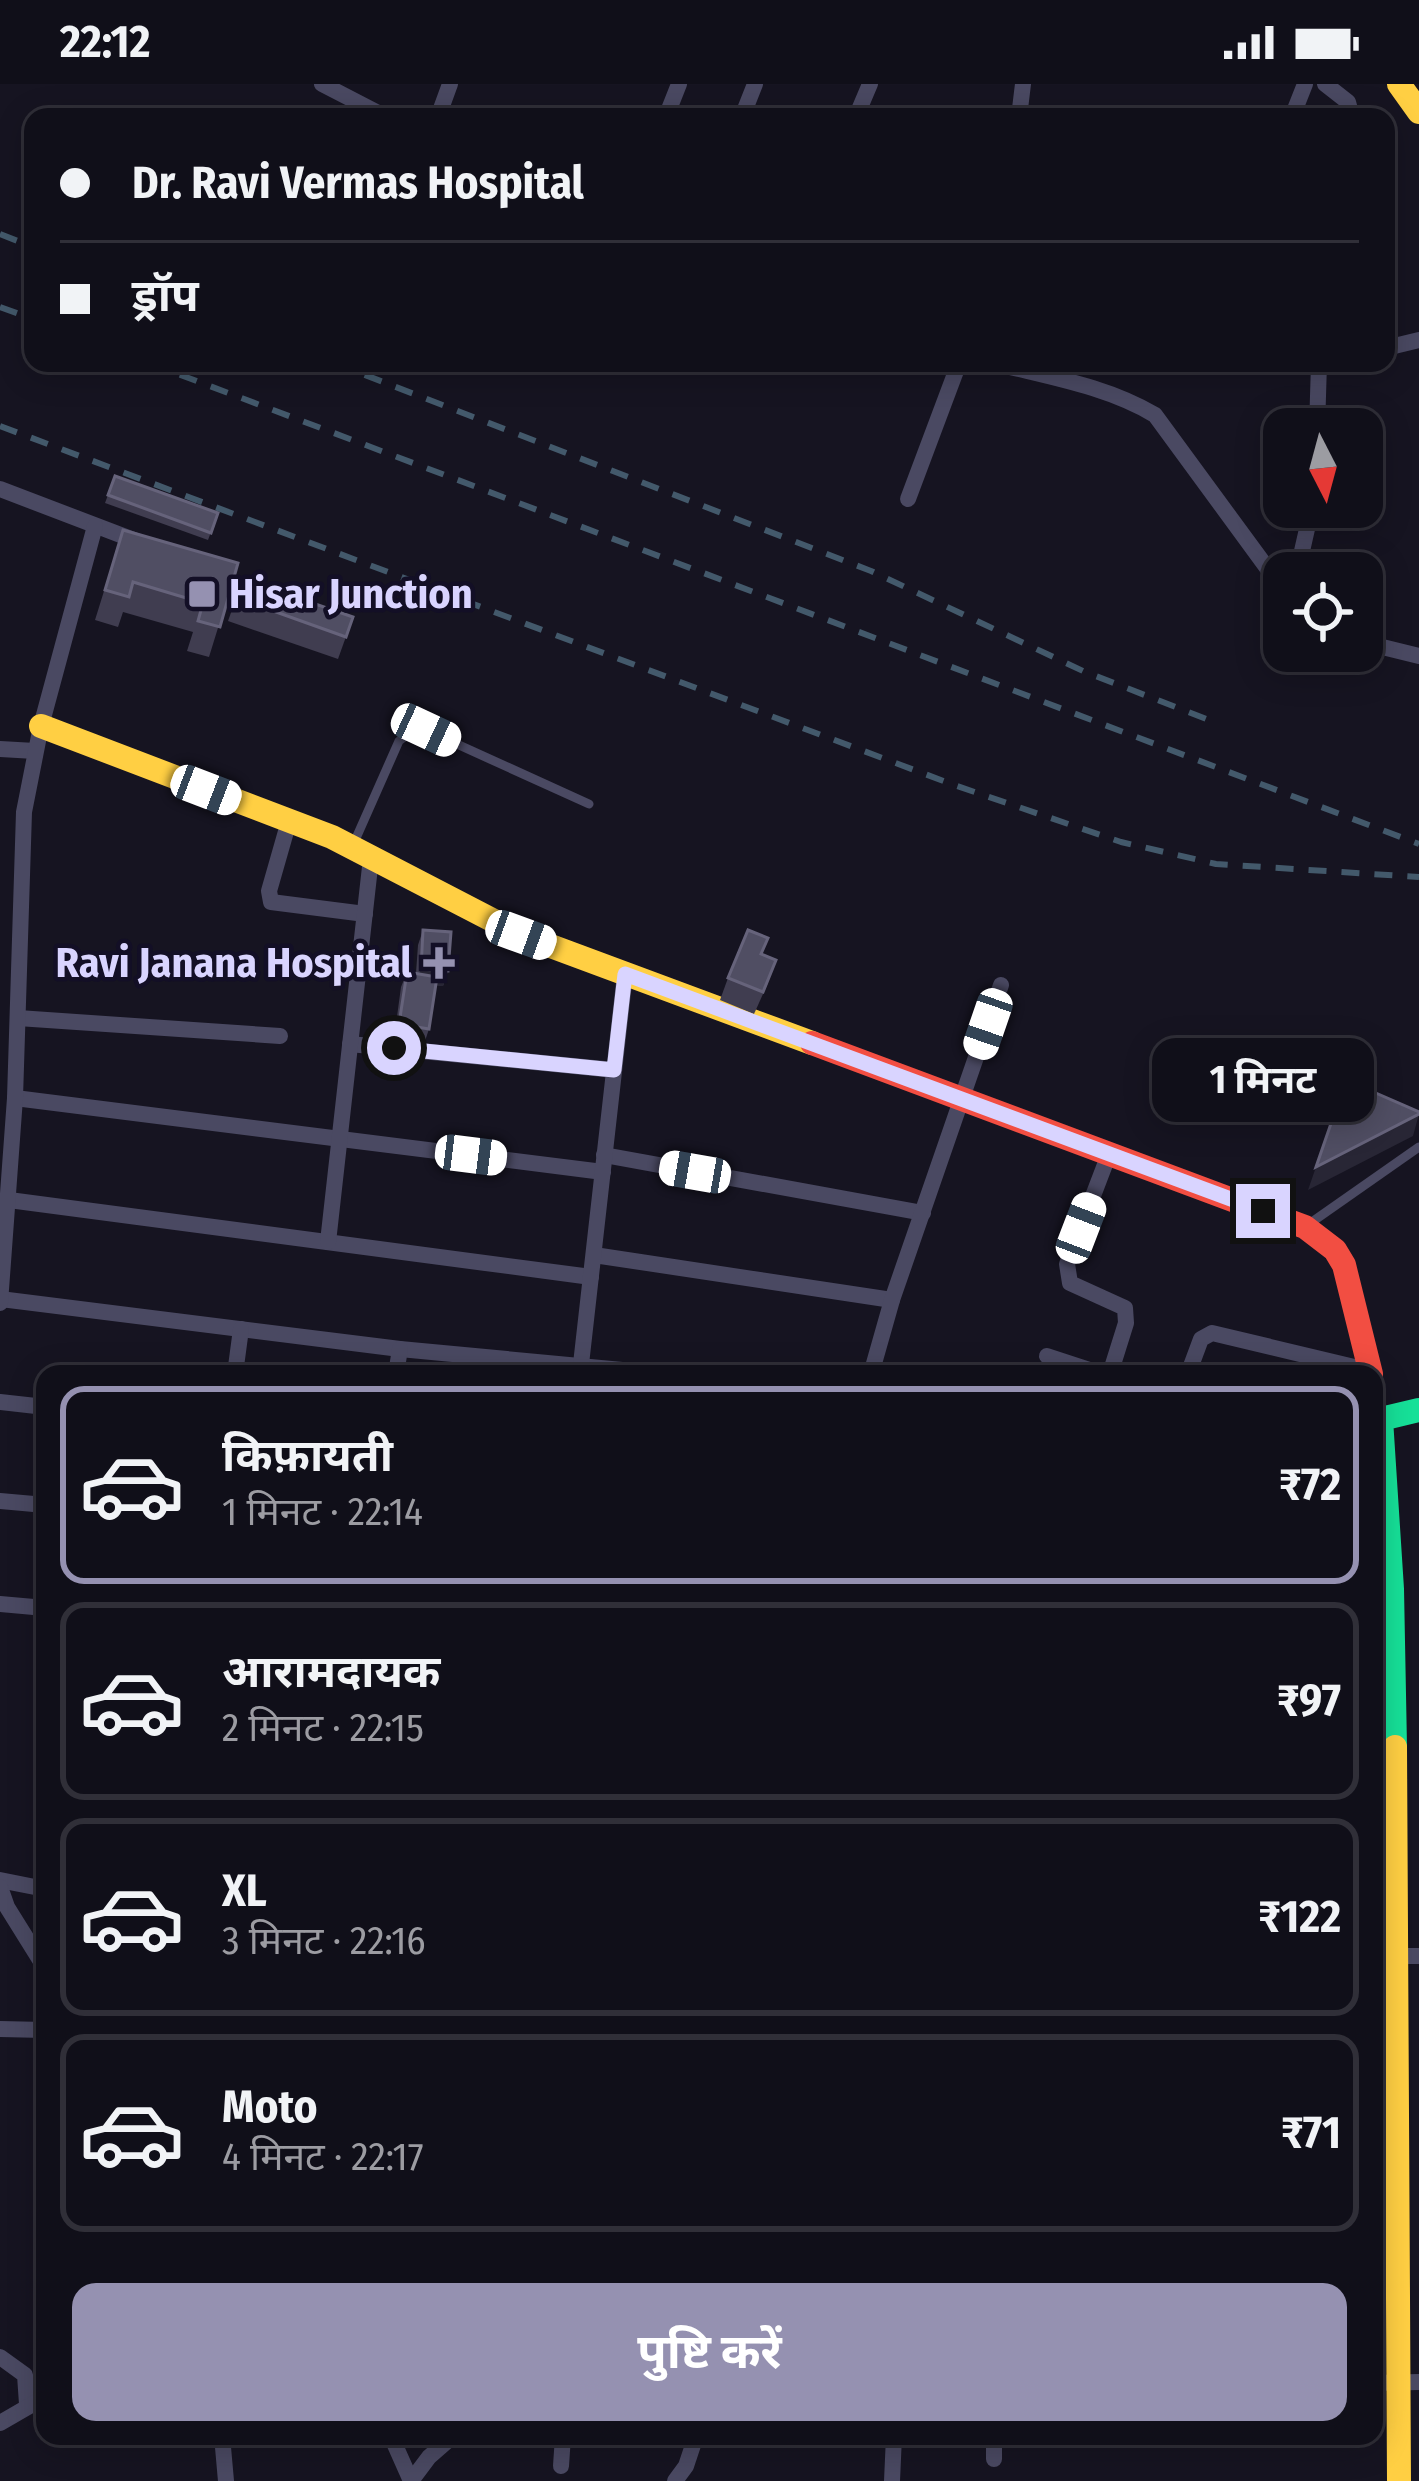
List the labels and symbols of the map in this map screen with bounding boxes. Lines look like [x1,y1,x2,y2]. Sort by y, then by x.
north arrow [1263,408,1383,528]
place label: Hisar Junction [229,569,473,619]
marker: Hisar Junction [186,578,218,610]
car [386,698,466,762]
car [166,760,246,820]
car [481,906,561,964]
place label: Ravi Janana Hospital [56,938,413,988]
marker: Ravi Janana Hospital [423,947,455,979]
car [959,984,1017,1064]
route start [367,1021,421,1075]
callout: 1 मिनट [1152,1037,1374,1121]
car [433,1133,509,1177]
car [656,1148,734,1196]
route end [1236,1184,1290,1238]
car [1051,1188,1111,1268]

